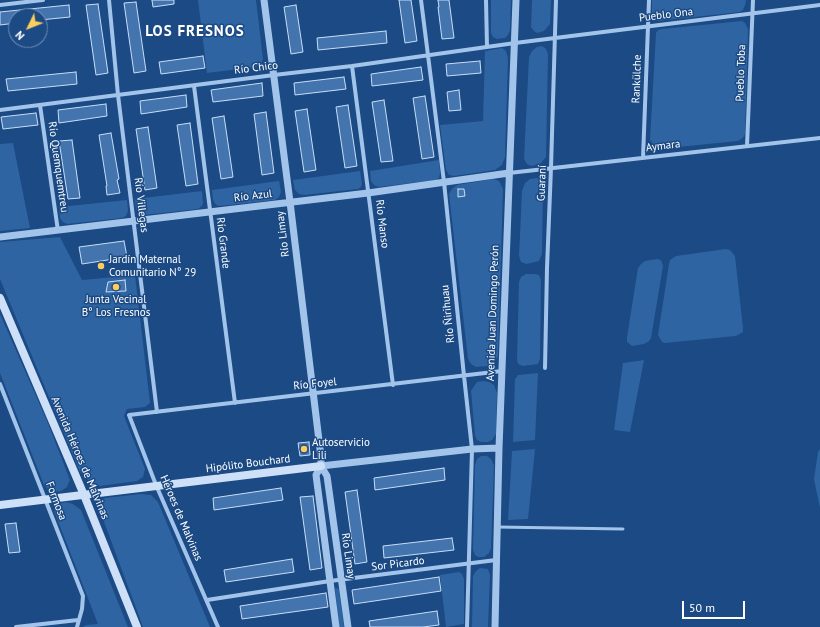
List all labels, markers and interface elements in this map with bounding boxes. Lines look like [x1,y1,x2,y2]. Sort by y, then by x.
street label: Pueblo Ona [638,5,694,25]
north arrow [8,8,48,48]
district label: LOS FRESNOS [145,23,245,41]
text: N [12,28,28,43]
street label: Pueblo Toba [733,44,749,102]
street label: Rankülche [630,54,644,104]
street label: Río Chico [233,59,279,77]
street label: Río Quemquemtreu [45,121,71,213]
street label: Aymara [645,137,681,155]
street label: Guaraní [535,165,549,201]
street label: Río Villegas [131,177,151,233]
street label: Río Azul [233,187,273,205]
street label: Río Manso [372,199,392,249]
street label: Río Limay [274,210,292,258]
street label: Río Grande [213,217,233,269]
street label: Avenida Juan Domingo Perón [484,245,502,381]
place label: Jardín Maternal Comunitario N° 29 [109,253,196,279]
marker: Jardín Maternal Comunitario N° 29 [96,261,106,271]
marker: Junta Vecinal B° Los Fresnos [111,282,121,292]
street label: Río Ñirihuau [438,284,458,344]
place label: Junta Vecinal B° Los Fresnos [82,293,150,319]
street label: Río Foyel [293,375,337,393]
street label: Avenida Héroes de Malvinas [48,395,112,521]
place label: Autoservicio Lili [312,436,370,462]
marker: Autoservicio Lili [299,444,309,454]
street label: Hipólito Bouchard [205,452,291,476]
street label: Héroes de Malvinas [157,473,205,563]
street label: Formosa [43,480,69,522]
street label: Río Limay [338,532,358,580]
street label: Sor Picardo [371,554,425,574]
scale bar [684,593,747,619]
text: 50 m [689,600,715,615]

